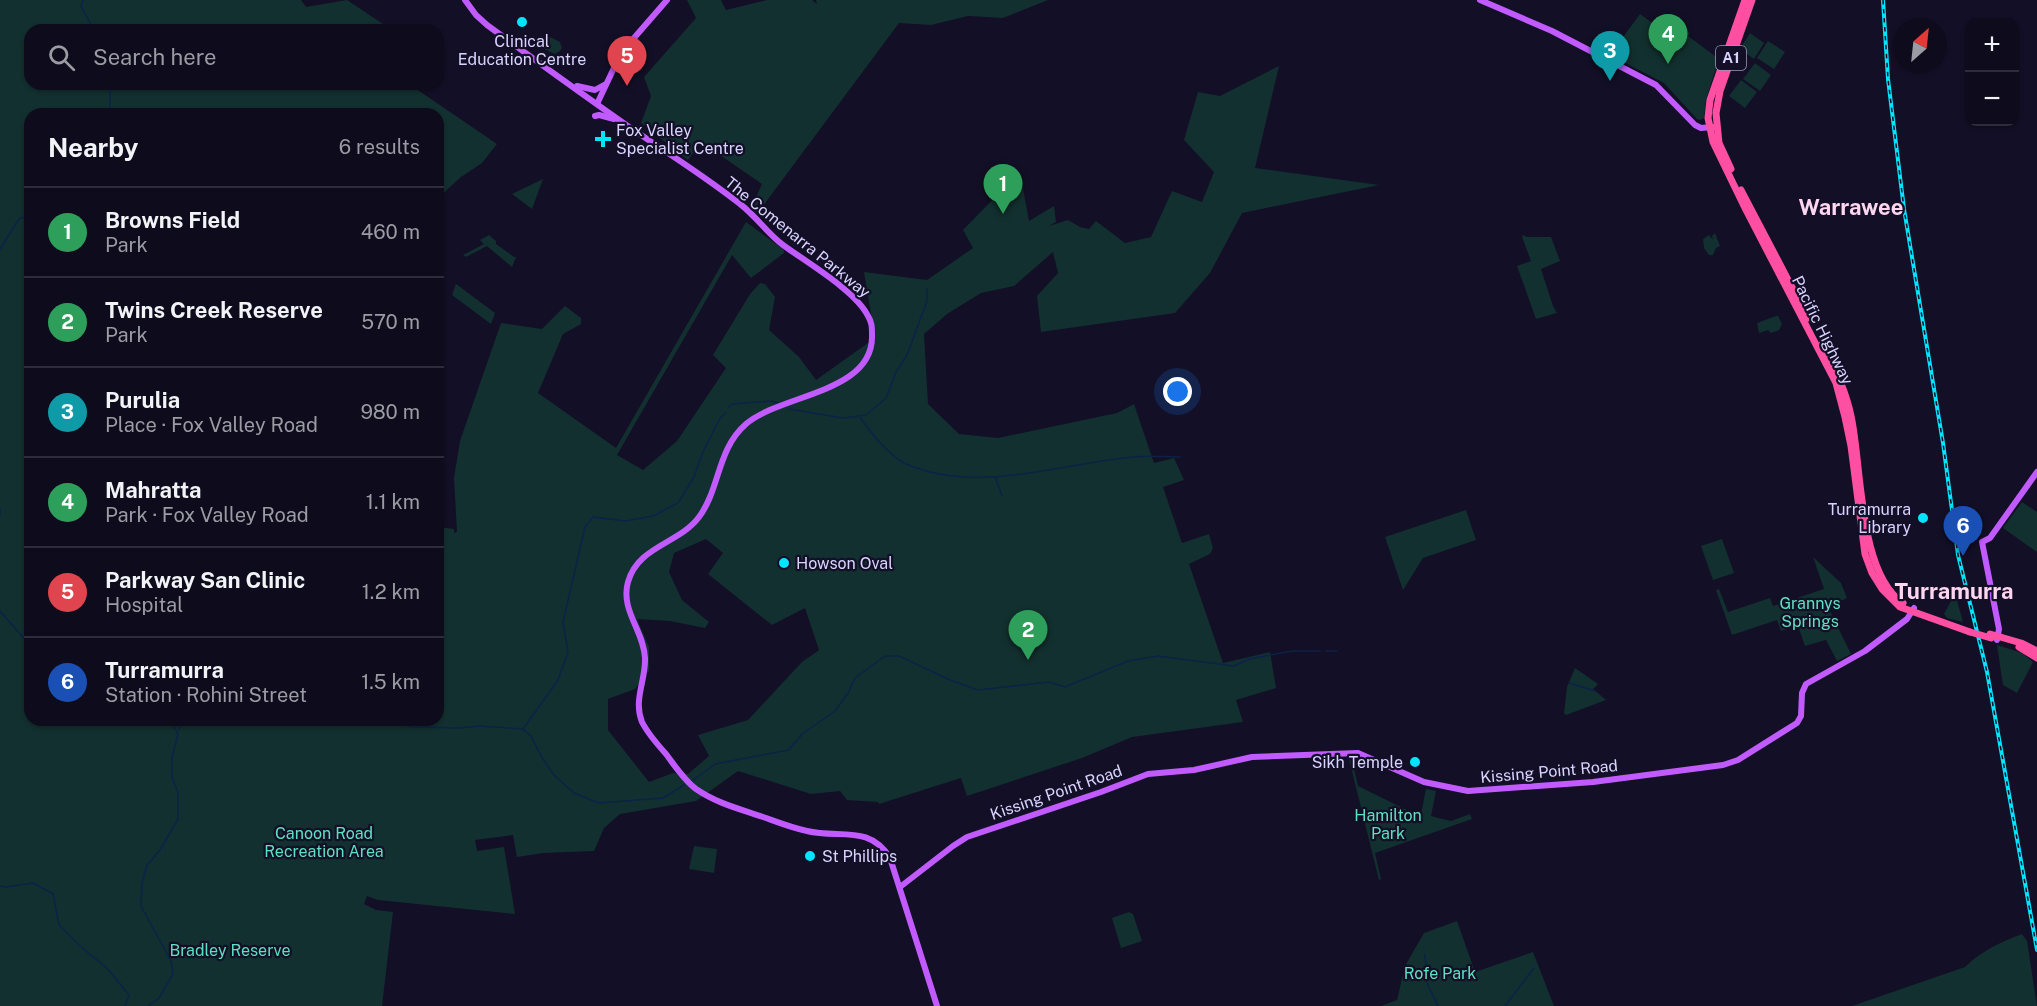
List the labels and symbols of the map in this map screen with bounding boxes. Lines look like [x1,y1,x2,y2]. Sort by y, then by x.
pin: 4 [1648,14,1688,64]
marker: Clinical Education Centre [515,15,529,29]
north arrow [1893,18,1947,72]
place label: Clinical Education Centre [458,32,586,69]
pin: 3 [1590,32,1630,81]
pin: 5 [608,36,646,86]
road number: A1 [1716,46,1746,70]
place label: Fox Valley Specialist Centre [616,121,744,158]
marker: Fox Valley Specialist Centre [594,130,612,148]
pin: 1 [984,164,1022,214]
street label: The Comenarra Parkway [721,173,874,302]
district label: Warrawee [1799,194,1903,220]
street label: Pacific Highway [1788,273,1857,388]
your location [1163,377,1192,406]
place label: Turramurra Library [1828,500,1911,537]
pin: 6 [1944,506,1982,556]
marker: Turramurra Library [1916,511,1930,525]
place label: Howson Oval [796,554,893,573]
marker: Howson Oval [777,556,791,570]
district label: Turramurra [1895,578,2013,604]
park label: Grannys Springs [1779,594,1841,631]
pin: 2 [1008,610,1048,660]
place label: Sikh Temple [1312,753,1403,772]
marker: Sikh Temple [1408,755,1422,769]
street label: Kissing Point Road [1479,756,1619,787]
street label: Kissing Point Road [988,761,1125,824]
park label: Hamilton Park [1354,806,1422,843]
park label: Canoon Road Recreation Area [264,824,384,861]
place label: St Phillips [822,847,897,866]
marker: St Phillips [803,849,817,863]
park label: Bradley Reserve [169,941,291,960]
park label: Rofe Park [1404,964,1476,983]

